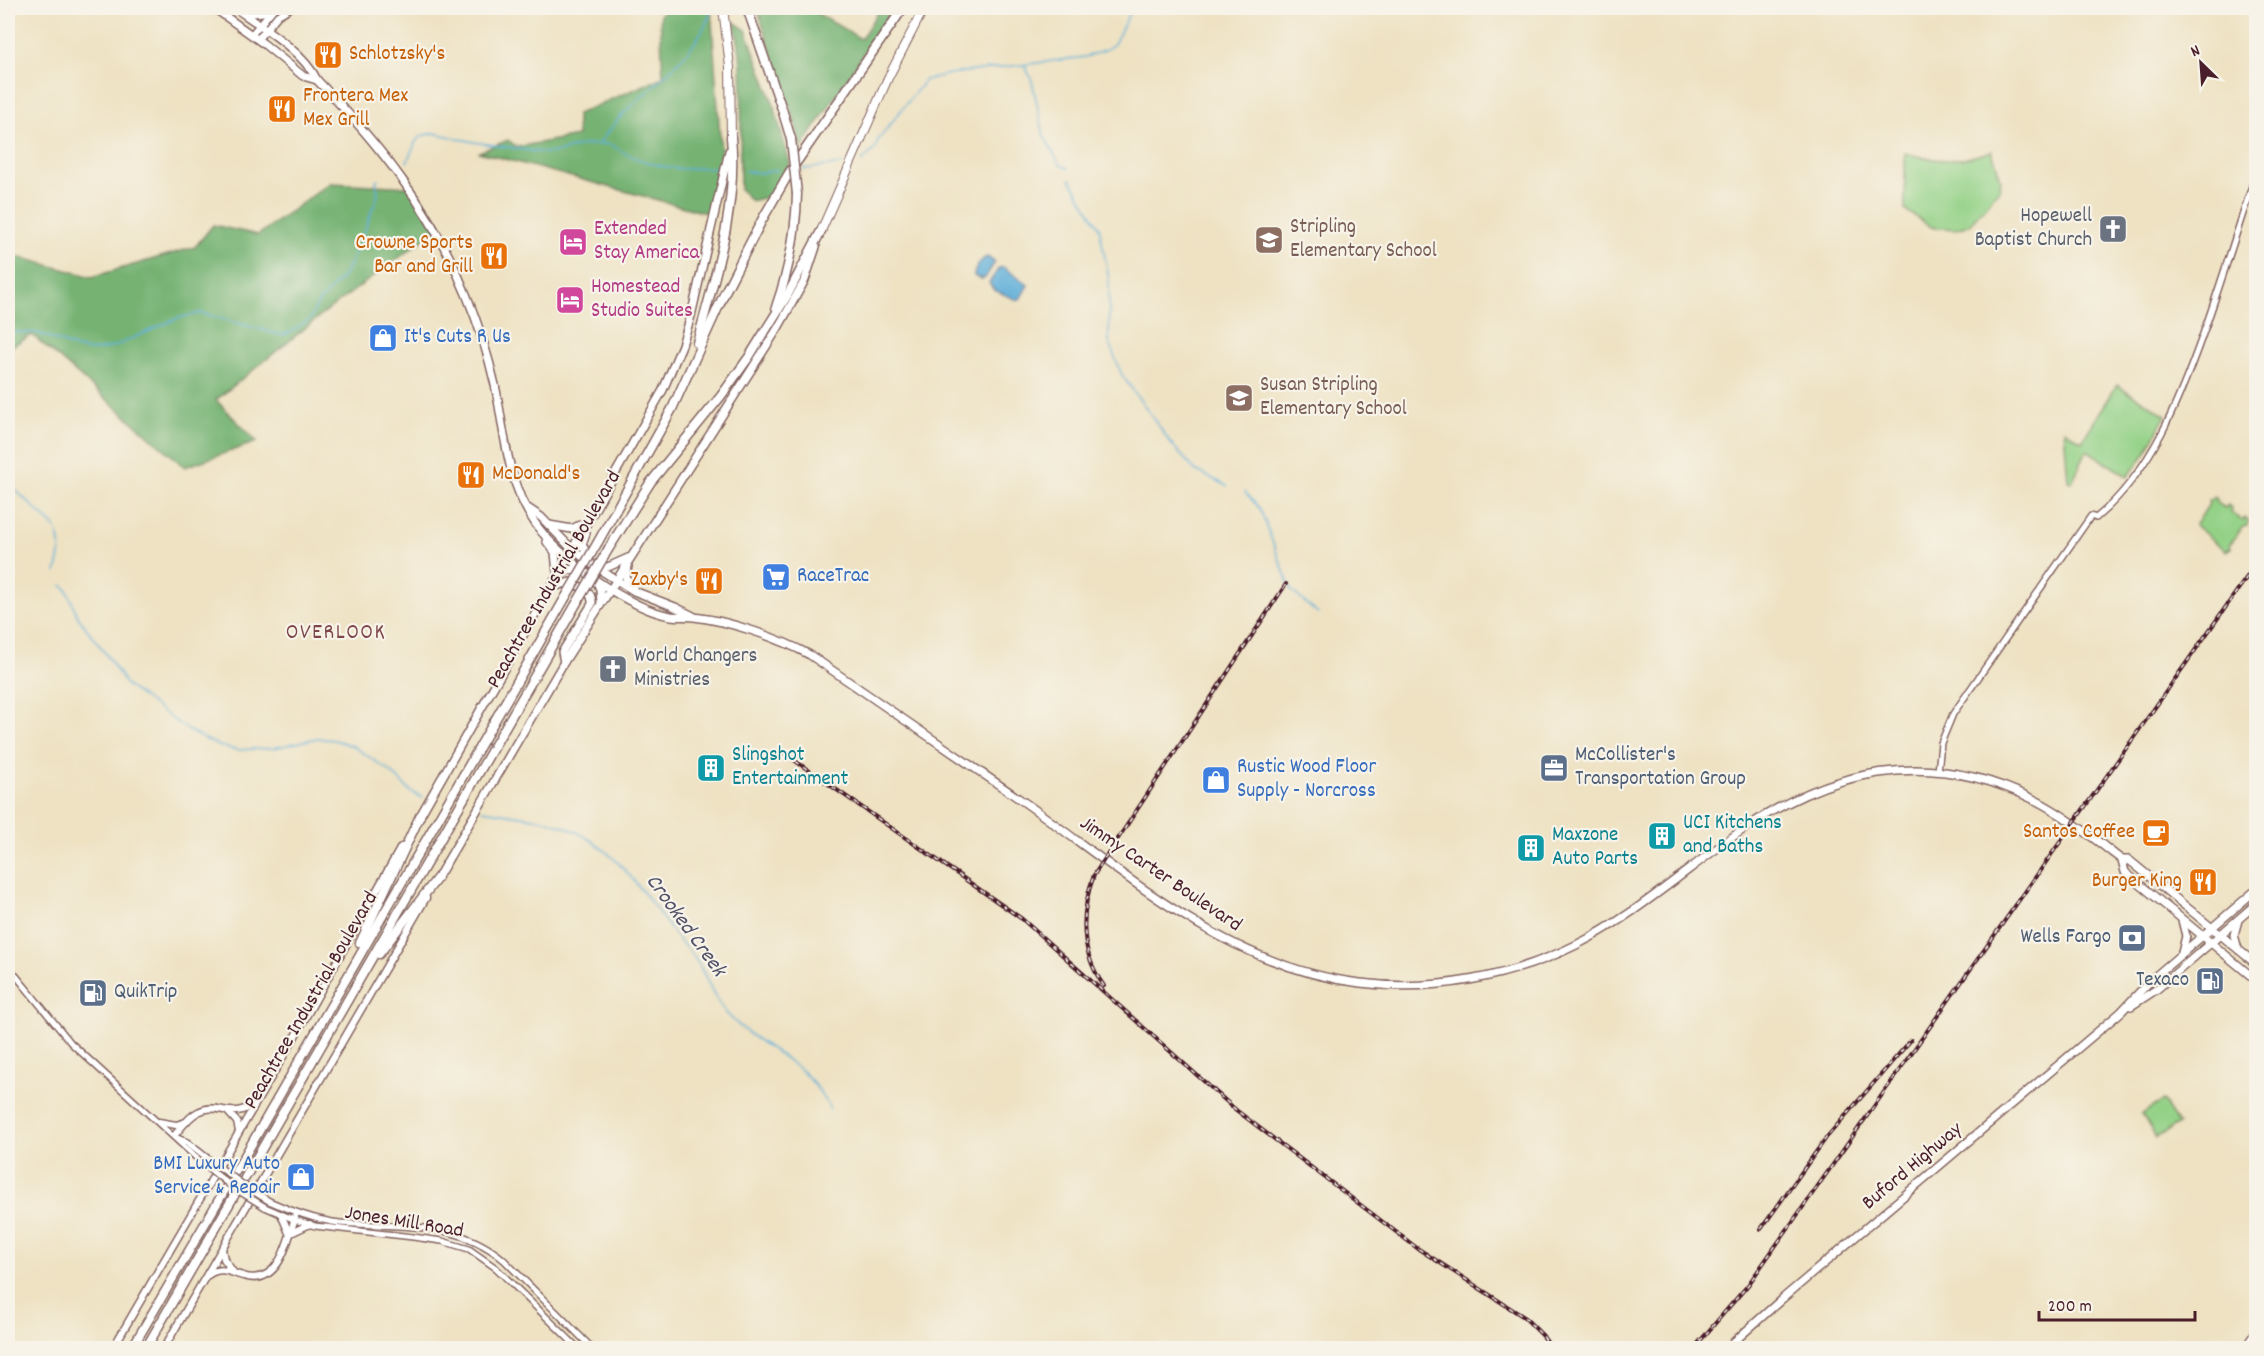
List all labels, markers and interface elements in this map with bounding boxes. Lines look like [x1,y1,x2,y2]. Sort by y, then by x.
north arrow [2171,33,2231,93]
restaurant icon: Schlotzsky's [312,39,344,71]
place label: Schlotzsky's [349,40,445,70]
text: N [2187,40,2204,64]
place label: Frontera Mex Mex Grill [303,82,408,136]
restaurant icon: Frontera Mex Mex Grill [266,93,298,125]
place label: Hopewell Baptist Church [1975,202,2092,256]
place label: Stripling Elementary School [1290,213,1437,267]
church icon: Hopewell Baptist Church [2097,213,2129,245]
place label: Extended Stay America [594,215,700,269]
school or university icon: Stripling Elementary School [1253,224,1285,256]
hotel icon: Extended Stay America [557,226,589,258]
place label: Crowne Sports Bar and Grill [356,229,473,283]
restaurant icon: Crowne Sports Bar and Grill [478,240,510,272]
place label: Homestead Studio Suites [591,273,693,327]
hotel icon: Homestead Studio Suites [554,284,586,316]
shop icon: It's Cuts R Us [367,322,399,354]
place label: It's Cuts R Us [404,323,511,353]
place label: Susan Stripling Elementary School [1260,371,1407,425]
school or university icon: Susan Stripling Elementary School [1223,382,1255,414]
restaurant icon: McDonald's [455,459,487,491]
place label: McDonald's [492,460,580,490]
street label: Peachtree Industrial Boulevard [480,465,630,695]
supermarket icon: RaceTrac [760,561,792,593]
place label: RaceTrac [797,562,869,592]
restaurant icon: Zaxby's [693,565,725,597]
place label: Zaxby's [631,566,688,596]
district label: OVERLOOK [286,618,386,649]
place label: World Changers Ministries [634,642,757,696]
church icon: World Changers Ministries [597,653,629,685]
place label: Slingshot Entertainment [732,741,849,795]
place label: McCollister's Transportation Group [1575,741,1746,795]
building icon: Slingshot Entertainment [695,752,727,784]
office icon: McCollister's Transportation Group [1538,752,1570,784]
place label: Rustic Wood Floor Supply - Norcross [1237,753,1376,807]
shop icon: Rustic Wood Floor Supply - Norcross [1200,764,1232,796]
street label: Jimmy Carter Boulevard [1073,809,1247,941]
place label: UCI Kitchens and Baths [1683,809,1782,863]
cafe icon: Santos Coffee [2140,817,2172,849]
place label: Santos Coffee [2023,818,2135,848]
building icon: UCI Kitchens and Baths [1646,820,1678,852]
place label: Maxzone Auto Parts [1552,821,1638,875]
building icon: Maxzone Auto Parts [1515,832,1547,864]
restaurant icon: Burger King [2187,866,2219,898]
place label: Burger King [2092,867,2182,897]
water label: Crooked Creek [637,868,734,985]
street label: Peachtree Industrial Boulevard [237,886,387,1116]
bank icon: Wells Fargo [2116,922,2148,954]
place label: Wells Fargo [2021,923,2111,953]
fuel station icon: Texaco [2194,965,2226,997]
place label: Texaco [2136,966,2189,996]
fuel station icon: QuikTrip [77,977,109,1009]
place label: QuikTrip [114,978,177,1008]
street label: Buford Highway [1856,1116,1970,1218]
place label: BMI Luxury Auto Service & Repair [153,1150,280,1204]
shop icon: BMI Luxury Auto Service & Repair [285,1161,317,1193]
street label: Jones Mill Road [342,1199,466,1247]
scale bar [2039,1284,2195,1322]
text: 200 m [2048,1295,2092,1320]

